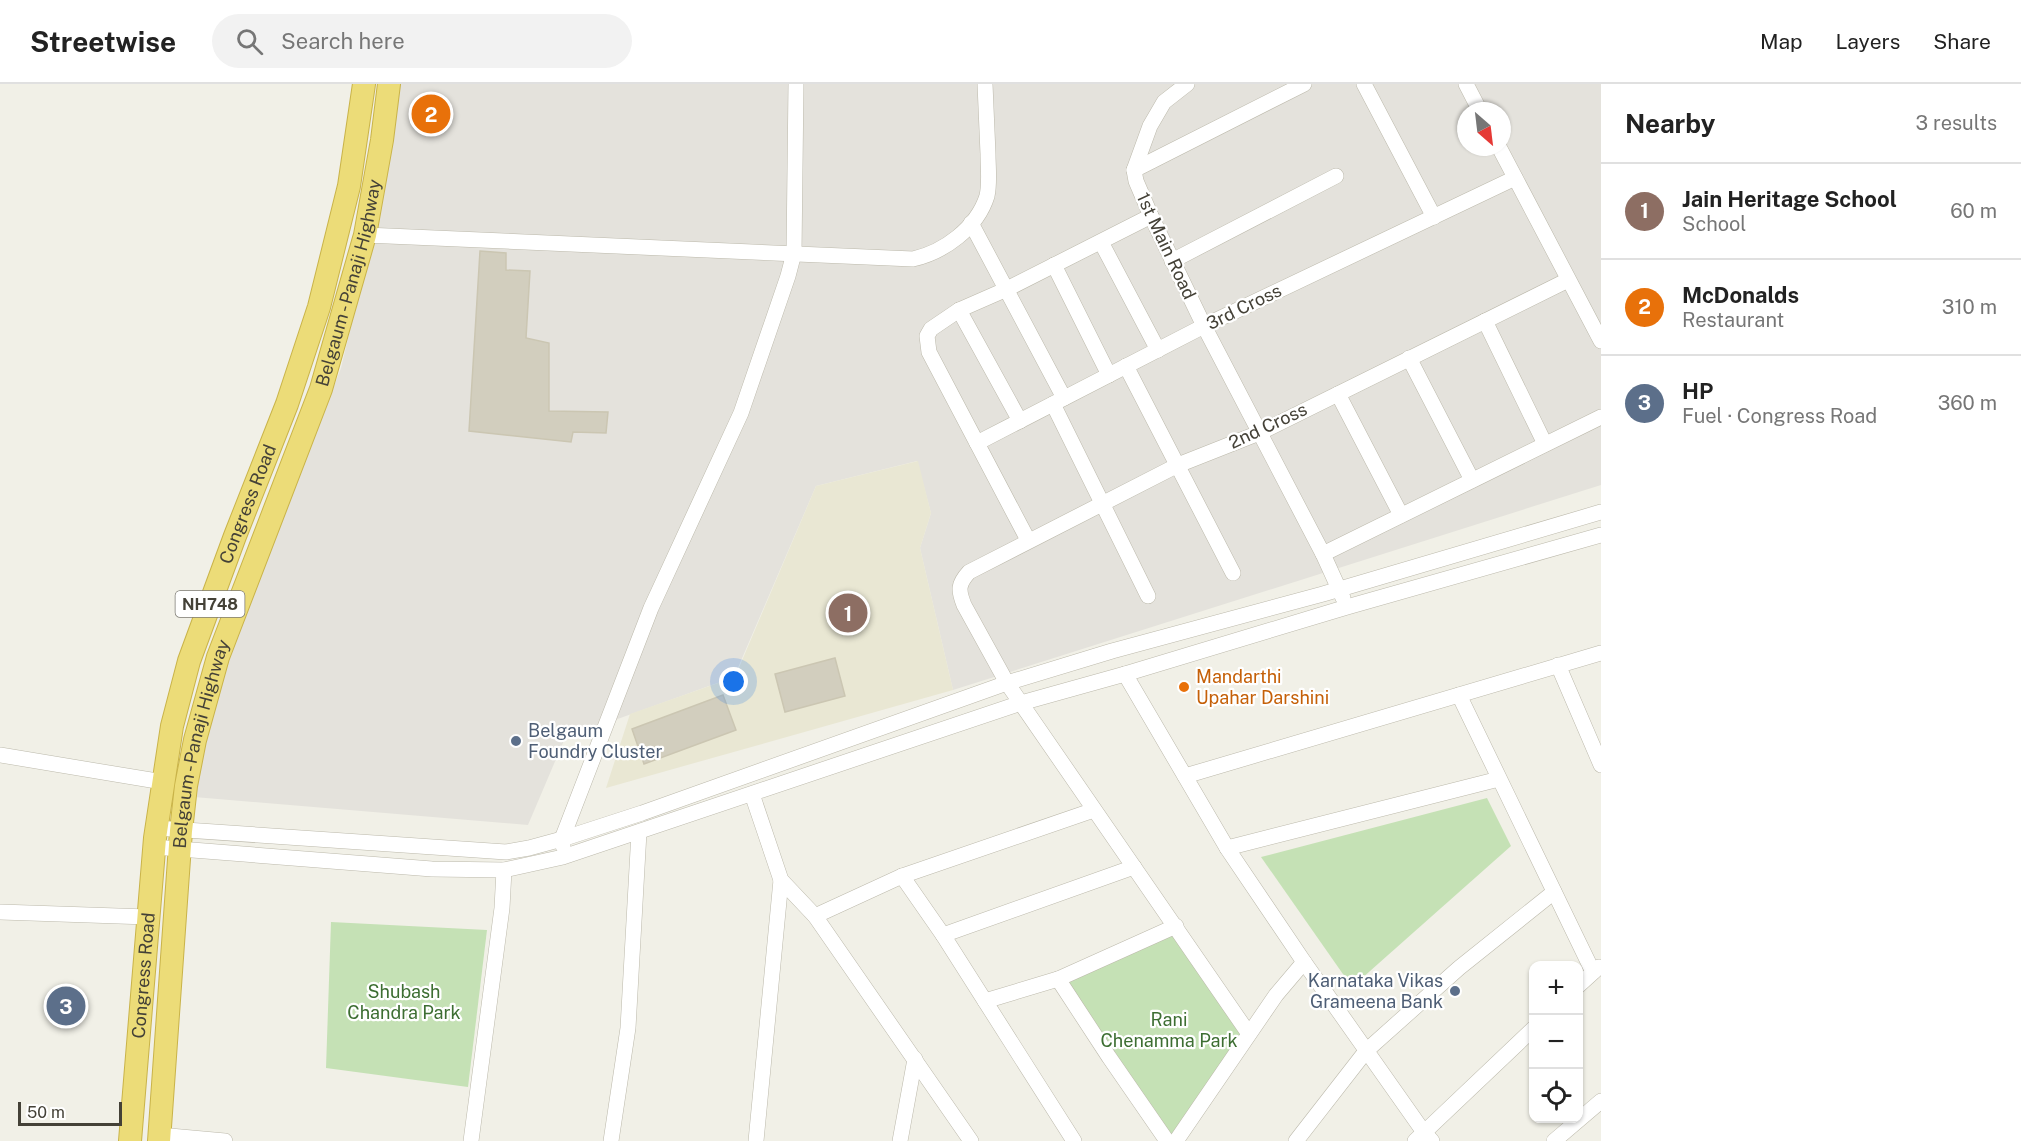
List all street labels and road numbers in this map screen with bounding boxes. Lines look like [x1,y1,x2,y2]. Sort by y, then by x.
street label: Belgaum - Panaji Highway [311,177,385,389]
street label: 1st Main Road [1133,189,1200,303]
street label: 3rd Cross [1203,279,1285,334]
street label: 2nd Cross [1225,398,1310,453]
street label: Congress Road [215,441,280,567]
road number: NH748 [176,591,244,617]
street label: Belgaum - Panaji Highway [169,636,234,849]
street label: Congress Road [127,912,159,1039]

